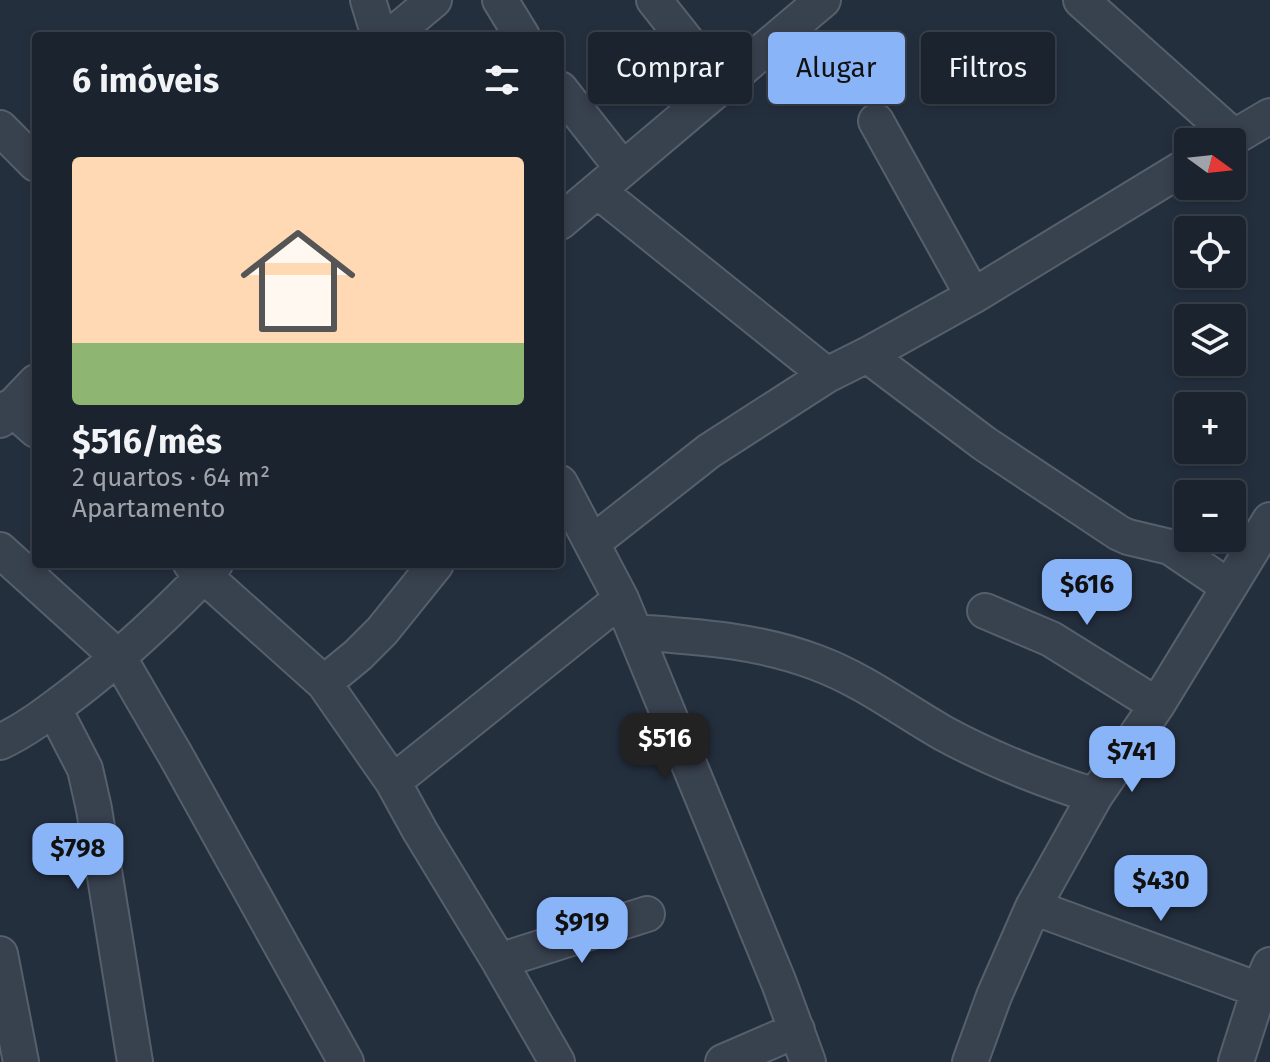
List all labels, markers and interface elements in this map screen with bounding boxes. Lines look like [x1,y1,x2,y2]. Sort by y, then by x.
chip: Comprar [588,32,752,104]
chip: Alugar [768,32,905,104]
chip: Filtros [921,32,1055,104]
icon: filters [480,58,524,102]
text: 6 imóveis [72,60,219,101]
north arrow [1174,128,1246,200]
map controls [1174,128,1246,552]
icon: home [226,209,370,353]
button: locate [1174,216,1246,288]
button: layers [1174,304,1246,376]
button: + [1174,392,1246,464]
text: $516/mês [72,421,222,462]
text: 2 quartos · 64 m² [72,462,270,493]
button: − [1174,480,1246,552]
text: Apartamento [72,493,225,524]
pin: $616 [1040,559,1134,627]
text: $616 [1060,569,1114,600]
pin: $516 [618,713,712,781]
text: $516 [638,723,692,754]
pin: $741 [1085,726,1179,794]
text: $741 [1107,736,1157,767]
pin: $798 [31,823,125,891]
text: $798 [50,833,106,864]
pin: $430 [1114,855,1208,923]
text: $430 [1132,865,1190,896]
pin: $919 [535,897,629,965]
text: $919 [555,907,609,938]

